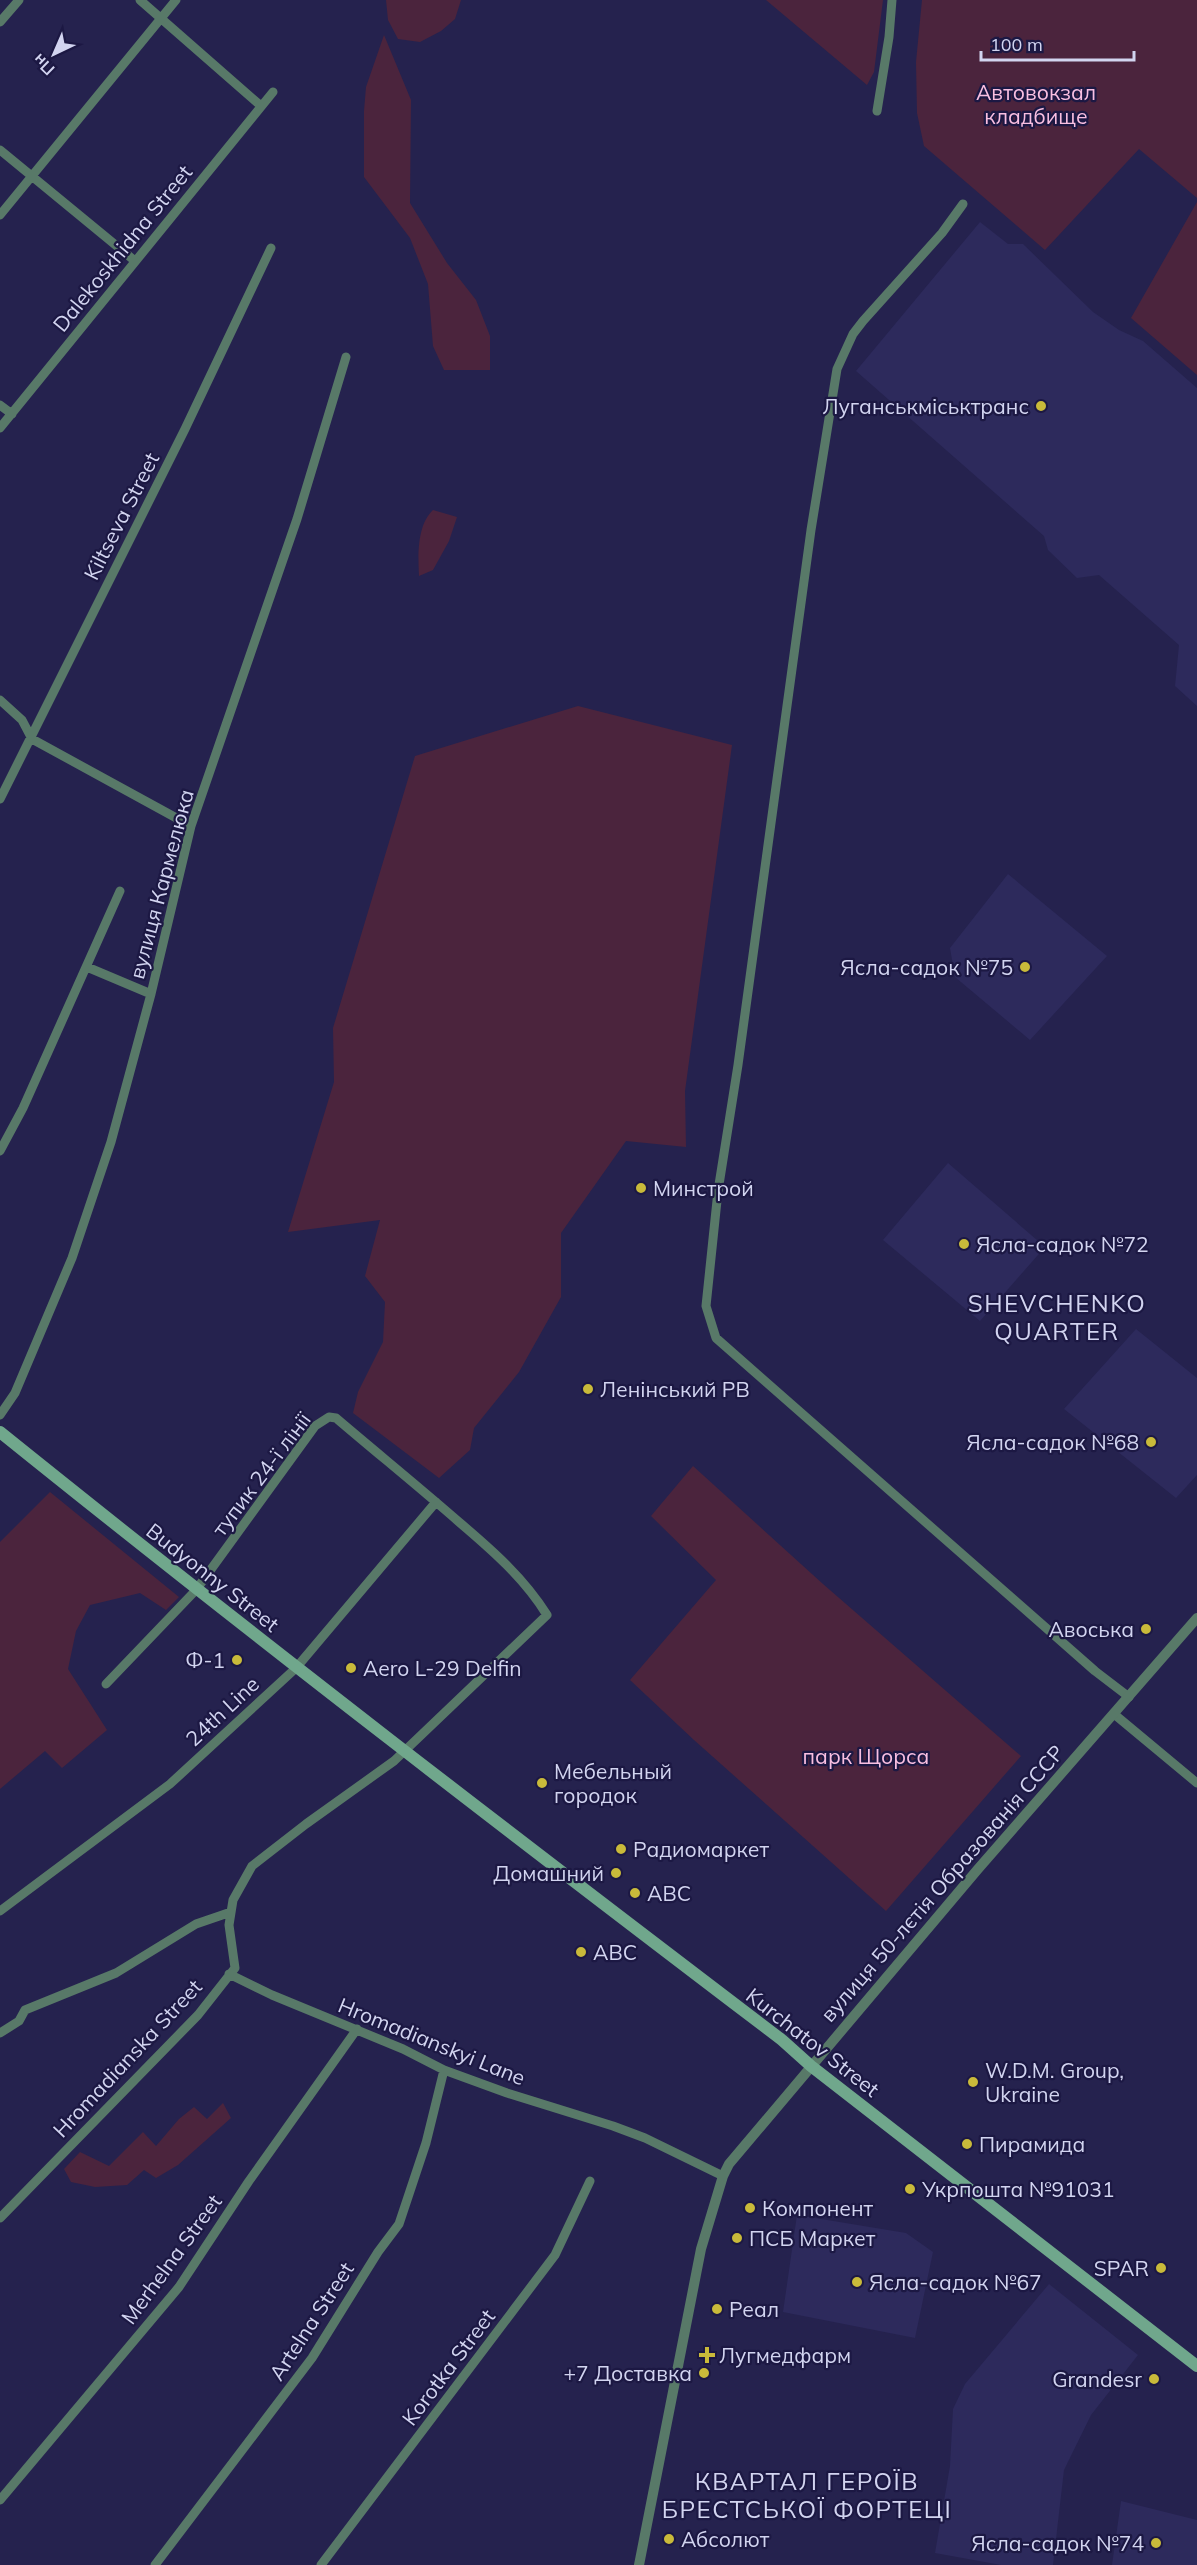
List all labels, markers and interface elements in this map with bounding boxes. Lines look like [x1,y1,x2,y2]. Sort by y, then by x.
north arrow [24,24,84,84]
scale bar [981,24,1134,62]
text: 100 m [990,33,1043,56]
text: Пн [29,50,59,80]
park label: Автовокзал кладбище [976,79,1096,129]
street label: Dalekoskhidna Street [47,159,197,337]
place label: Луганськміськтранс [822,393,1029,419]
marker: Луганськміськтранс [1034,399,1048,413]
street label: Kiltseva Street [78,448,164,584]
street label: вулиця Кармелюка [123,786,199,982]
place label: Ясла-садок №75 [840,954,1013,980]
marker: Ясла-садок №75 [1018,960,1032,974]
place label: Минстрой [653,1175,754,1201]
marker: Минстрой [634,1181,648,1195]
place label: Ясла-садок №72 [976,1231,1149,1257]
marker: Ясла-садок №72 [957,1237,971,1251]
district label: SHEVCHENKO QUARTER [968,1288,1146,1346]
place label: Ленінський РВ [600,1376,750,1402]
marker: Ленінський РВ [581,1382,595,1396]
street label: тупик 24-ї лінії [206,1406,316,1541]
place label: Ясла-садок №68 [966,1429,1139,1455]
marker: Ясла-садок №68 [1144,1435,1158,1449]
street label: Budyonny Street [141,1517,285,1637]
place label: Авоська [1048,1616,1134,1642]
marker: Авоська [1139,1622,1153,1636]
place label: Ф-1 [185,1647,225,1673]
marker: Ф-1 [230,1653,244,1667]
place label: Aero L-29 Delfin [363,1655,522,1681]
marker: Aero L-29 Delfin [344,1661,358,1675]
street label: 24th Line [180,1671,264,1751]
street label: вулиця 50-лєтія Образованія СССР [815,1739,1069,2027]
park label: парк Щорса [803,1743,929,1769]
place label: Мебельный городок [554,1758,672,1808]
marker: Мебельный городок [535,1776,549,1790]
place label: Радиомаркет [633,1836,769,1862]
marker: Радиомаркет [614,1842,628,1856]
place label: Домашний [493,1860,604,1886]
marker: Домашний [609,1866,623,1880]
place label: АВС [647,1880,691,1906]
marker: АВС [628,1886,642,1900]
place label: ABC [593,1939,637,1965]
marker: ABC [574,1945,588,1959]
street label: Hromadianska Street [47,1974,207,2142]
street label: Kurchatov Street [741,1982,885,2102]
street label: Hromadianskyi Lane [335,1992,529,2090]
place label: W.D.M. Group, Ukraine [985,2057,1124,2107]
marker: W.D.M. Group, Ukraine [966,2075,980,2089]
place label: Пирамида [979,2131,1085,2157]
marker: Пирамида [960,2137,974,2151]
place label: Укрпошта №91031 [921,2176,1115,2202]
marker: Укрпошта №91031 [903,2182,917,2196]
street label: Merhelna Street [115,2189,227,2329]
place label: Компонент [762,2195,873,2221]
marker: Компонент [743,2201,757,2215]
place label: ПСБ Маркет [749,2225,876,2251]
marker: ПСБ Маркет [730,2231,744,2245]
place label: SPAR [1094,2255,1149,2281]
street label: Artelna Street [263,2257,359,2385]
marker: SPAR [1154,2261,1168,2275]
place label: Ясла-садок №67 [869,2269,1042,2295]
marker: Ясла-садок №67 [850,2275,864,2289]
place label: Реал [729,2296,779,2322]
marker: Реал [710,2302,724,2316]
street label: Korotka Street [396,2304,500,2430]
place label: Лугмедфарм [719,2342,851,2368]
marker: Лугмедфарм [700,2348,714,2362]
place label: +7 Доставка [563,2360,692,2386]
marker: +7 Доставка [697,2366,711,2380]
place label: Grandesr [1052,2366,1142,2392]
marker: Grandesr [1147,2372,1161,2386]
district label: КВАРТАЛ ГЕРОЇВ БРЕСТСЬКОЇ ФОРТЕЦІ [662,2466,952,2524]
place label: Абсолют [681,2526,770,2552]
place label: Ясла-садок №74 [971,2530,1144,2556]
marker: Абсолют [662,2532,676,2546]
marker: Ясла-садок №74 [1149,2536,1163,2550]

